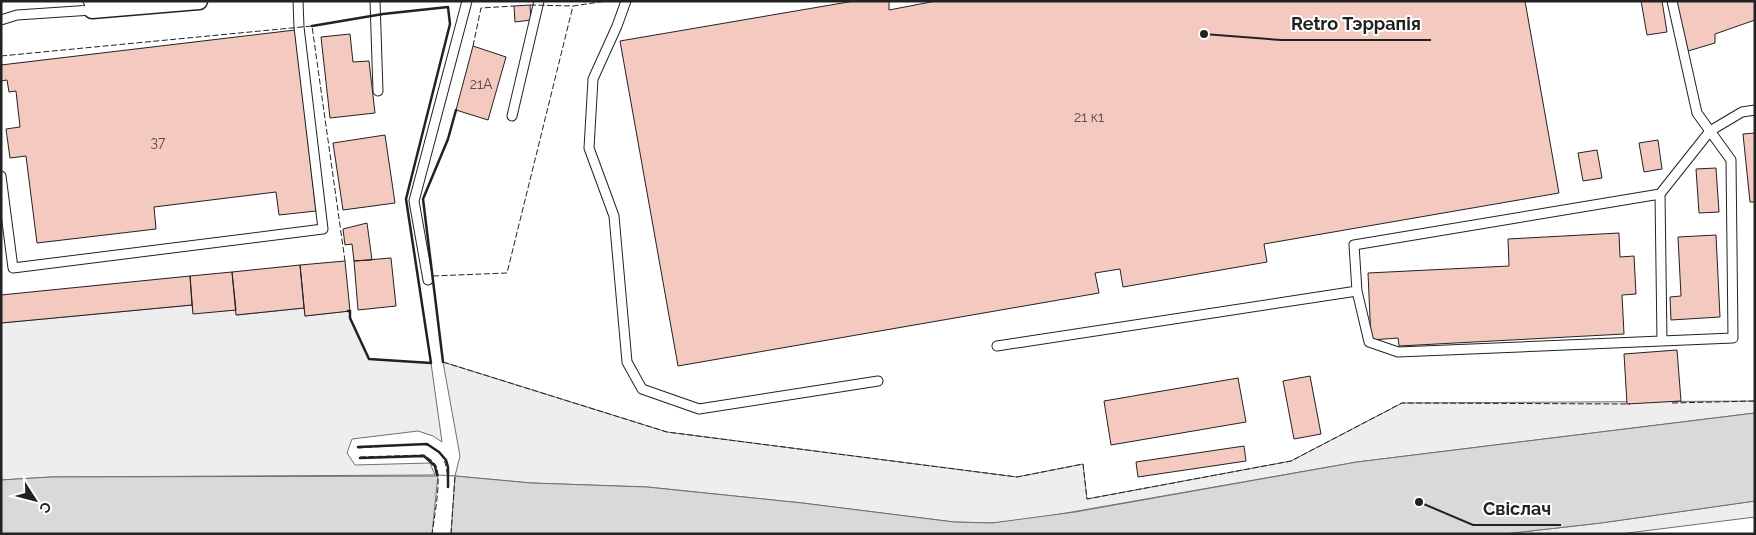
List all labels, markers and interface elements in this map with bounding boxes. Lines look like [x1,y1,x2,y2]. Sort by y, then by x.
callout: Retro Тэррапія [1281,7,1431,40]
text: Retro Тэррапія [1291,13,1421,34]
house number: 21А [470,76,493,92]
house number: 21 к1 [1074,109,1104,125]
house number: 37 [151,134,166,150]
north arrow [10,475,60,525]
callout: Свіслач [1473,492,1561,525]
text: Свіслач [1483,498,1551,519]
text: С [36,499,55,517]

